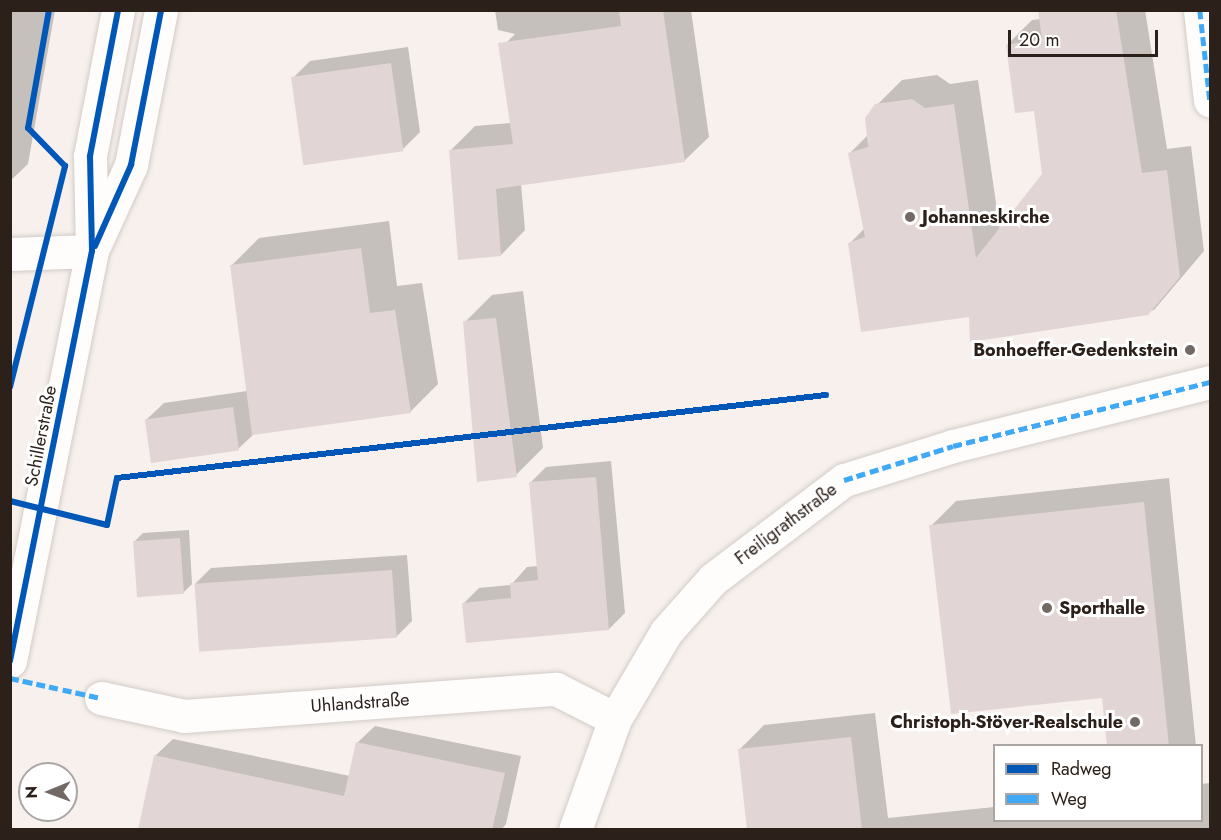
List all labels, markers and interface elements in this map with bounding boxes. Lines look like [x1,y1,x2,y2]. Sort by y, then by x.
scale bar [1011,18,1161,56]
text: 20 m [1019,27,1059,53]
place label: Johanneskirche [922,206,1050,228]
marker: Johanneskirche [903,210,917,224]
place label: Bonhoeffer-Gedenkstein [973,339,1178,361]
marker: Bonhoeffer-Gedenkstein [1183,343,1197,357]
street label: Schillerstraße [21,384,61,488]
street label: Freiligrathstraße [731,479,841,569]
place label: Sporthalle [1059,597,1145,619]
marker: Sporthalle [1040,601,1054,615]
street label: Uhlandstraße [310,689,410,717]
place label: Christoph-Stöver-Realschule [890,711,1123,733]
marker: Christoph-Stöver-Realschule [1128,715,1142,729]
legend [993,744,1203,822]
text: Radweg [1051,756,1112,782]
north arrow [18,762,78,822]
text: N [20,786,43,799]
text: Weg [1051,786,1087,812]

